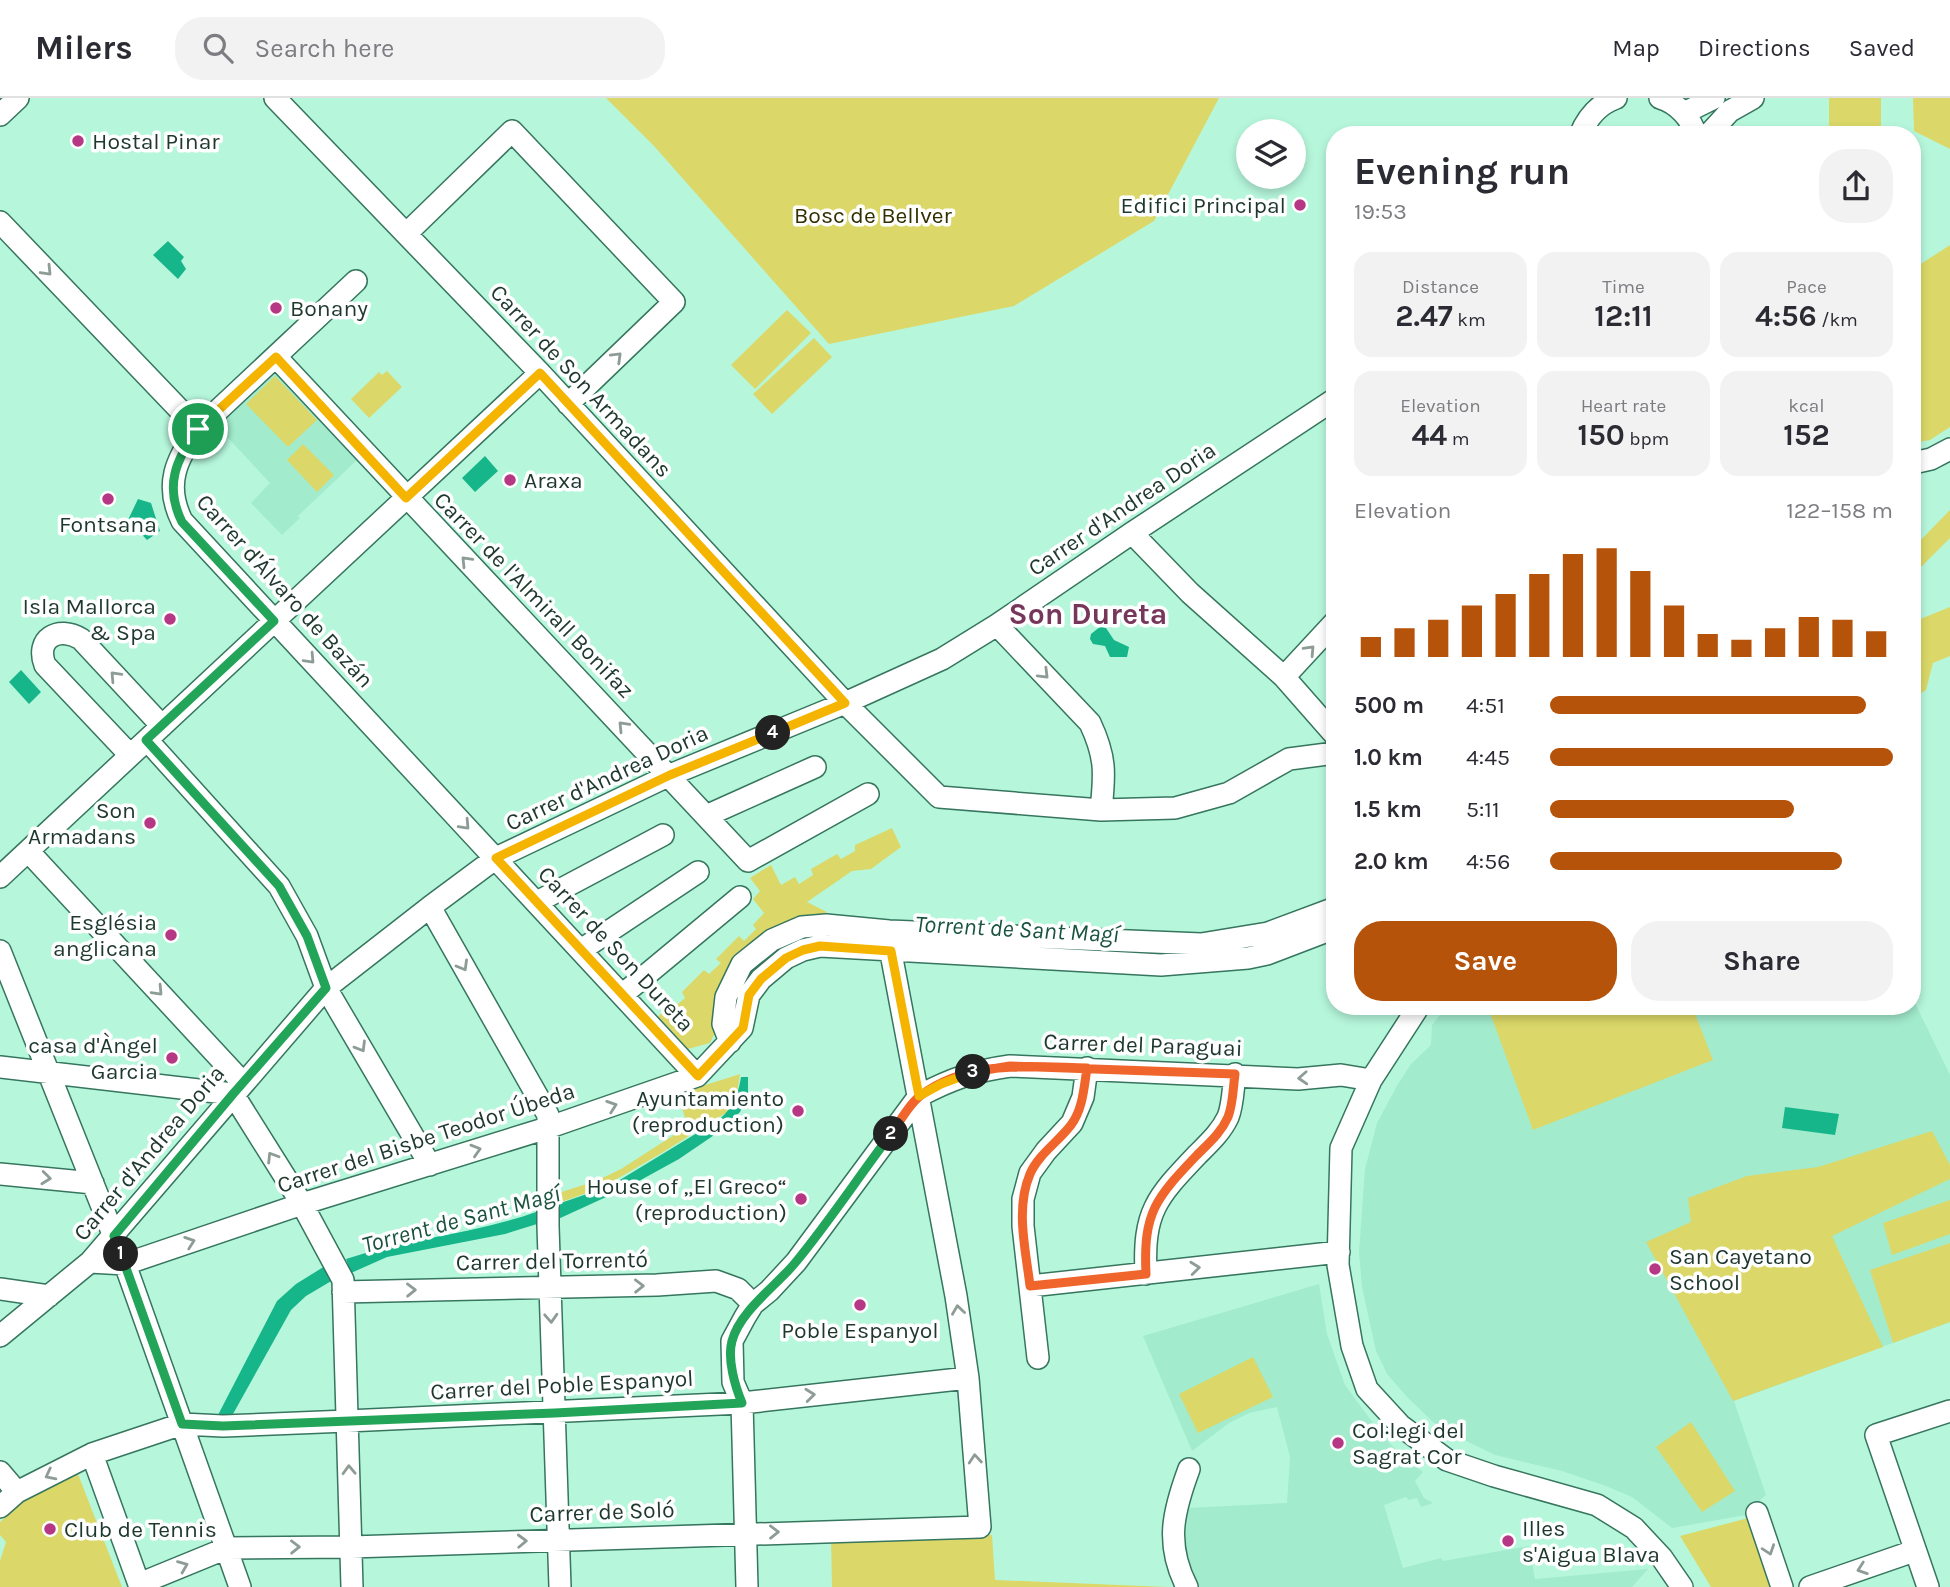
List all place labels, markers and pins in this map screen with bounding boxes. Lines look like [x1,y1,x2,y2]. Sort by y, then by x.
place label: Hostal Pinar [92,128,220,155]
marker: Hostal Pinar [70,133,86,149]
place label: Edifici Principal [1121,192,1286,219]
marker: Edifici Principal [1292,197,1308,213]
place label: Bonany [290,295,368,322]
marker: Bonany [268,300,284,316]
pin [168,399,228,459]
place label: Araxa [524,467,583,494]
marker: Araxa [502,472,518,488]
marker: Fontsana [100,491,116,507]
place label: Fontsana [59,511,157,538]
place label: Isla Mallorca & Spa [22,593,156,646]
marker: Isla Mallorca & Spa [162,611,178,627]
pin: 4 [756,716,790,750]
place label: Son Armadans [28,797,136,850]
marker: Son Armadans [142,815,158,831]
place label: Església anglicana [53,909,157,962]
marker: Església anglicana [163,927,179,943]
place label: casa d'Àngel Garcia [28,1032,158,1085]
marker: casa d'Àngel Garcia [164,1050,180,1066]
pin: 3 [956,1054,990,1090]
place label: Ayuntamiento (reproduction) [632,1085,784,1138]
marker: Ayuntamiento (reproduction) [790,1103,806,1119]
pin: 2 [874,1116,908,1152]
place label: House of „El Greco“ (reproduction) [586,1173,787,1226]
marker: House of „El Greco“ (reproduction) [793,1191,809,1207]
pin: 1 [104,1236,138,1272]
place label: San Cayetano School [1669,1243,1812,1296]
marker: San Cayetano School [1647,1261,1663,1277]
marker: Poble Espanyol [852,1297,868,1313]
place label: Poble Espanyol [781,1317,939,1344]
place label: Col·legi del Sagrat Cor [1352,1417,1465,1470]
marker: Col·legi del Sagrat Cor [1330,1435,1346,1451]
place label: Illes s'Aigua Blava [1522,1515,1660,1568]
place label: Club de Tennis [64,1516,217,1543]
marker: Club de Tennis [42,1521,58,1537]
marker: Illes s'Aigua Blava [1500,1533,1516,1549]

